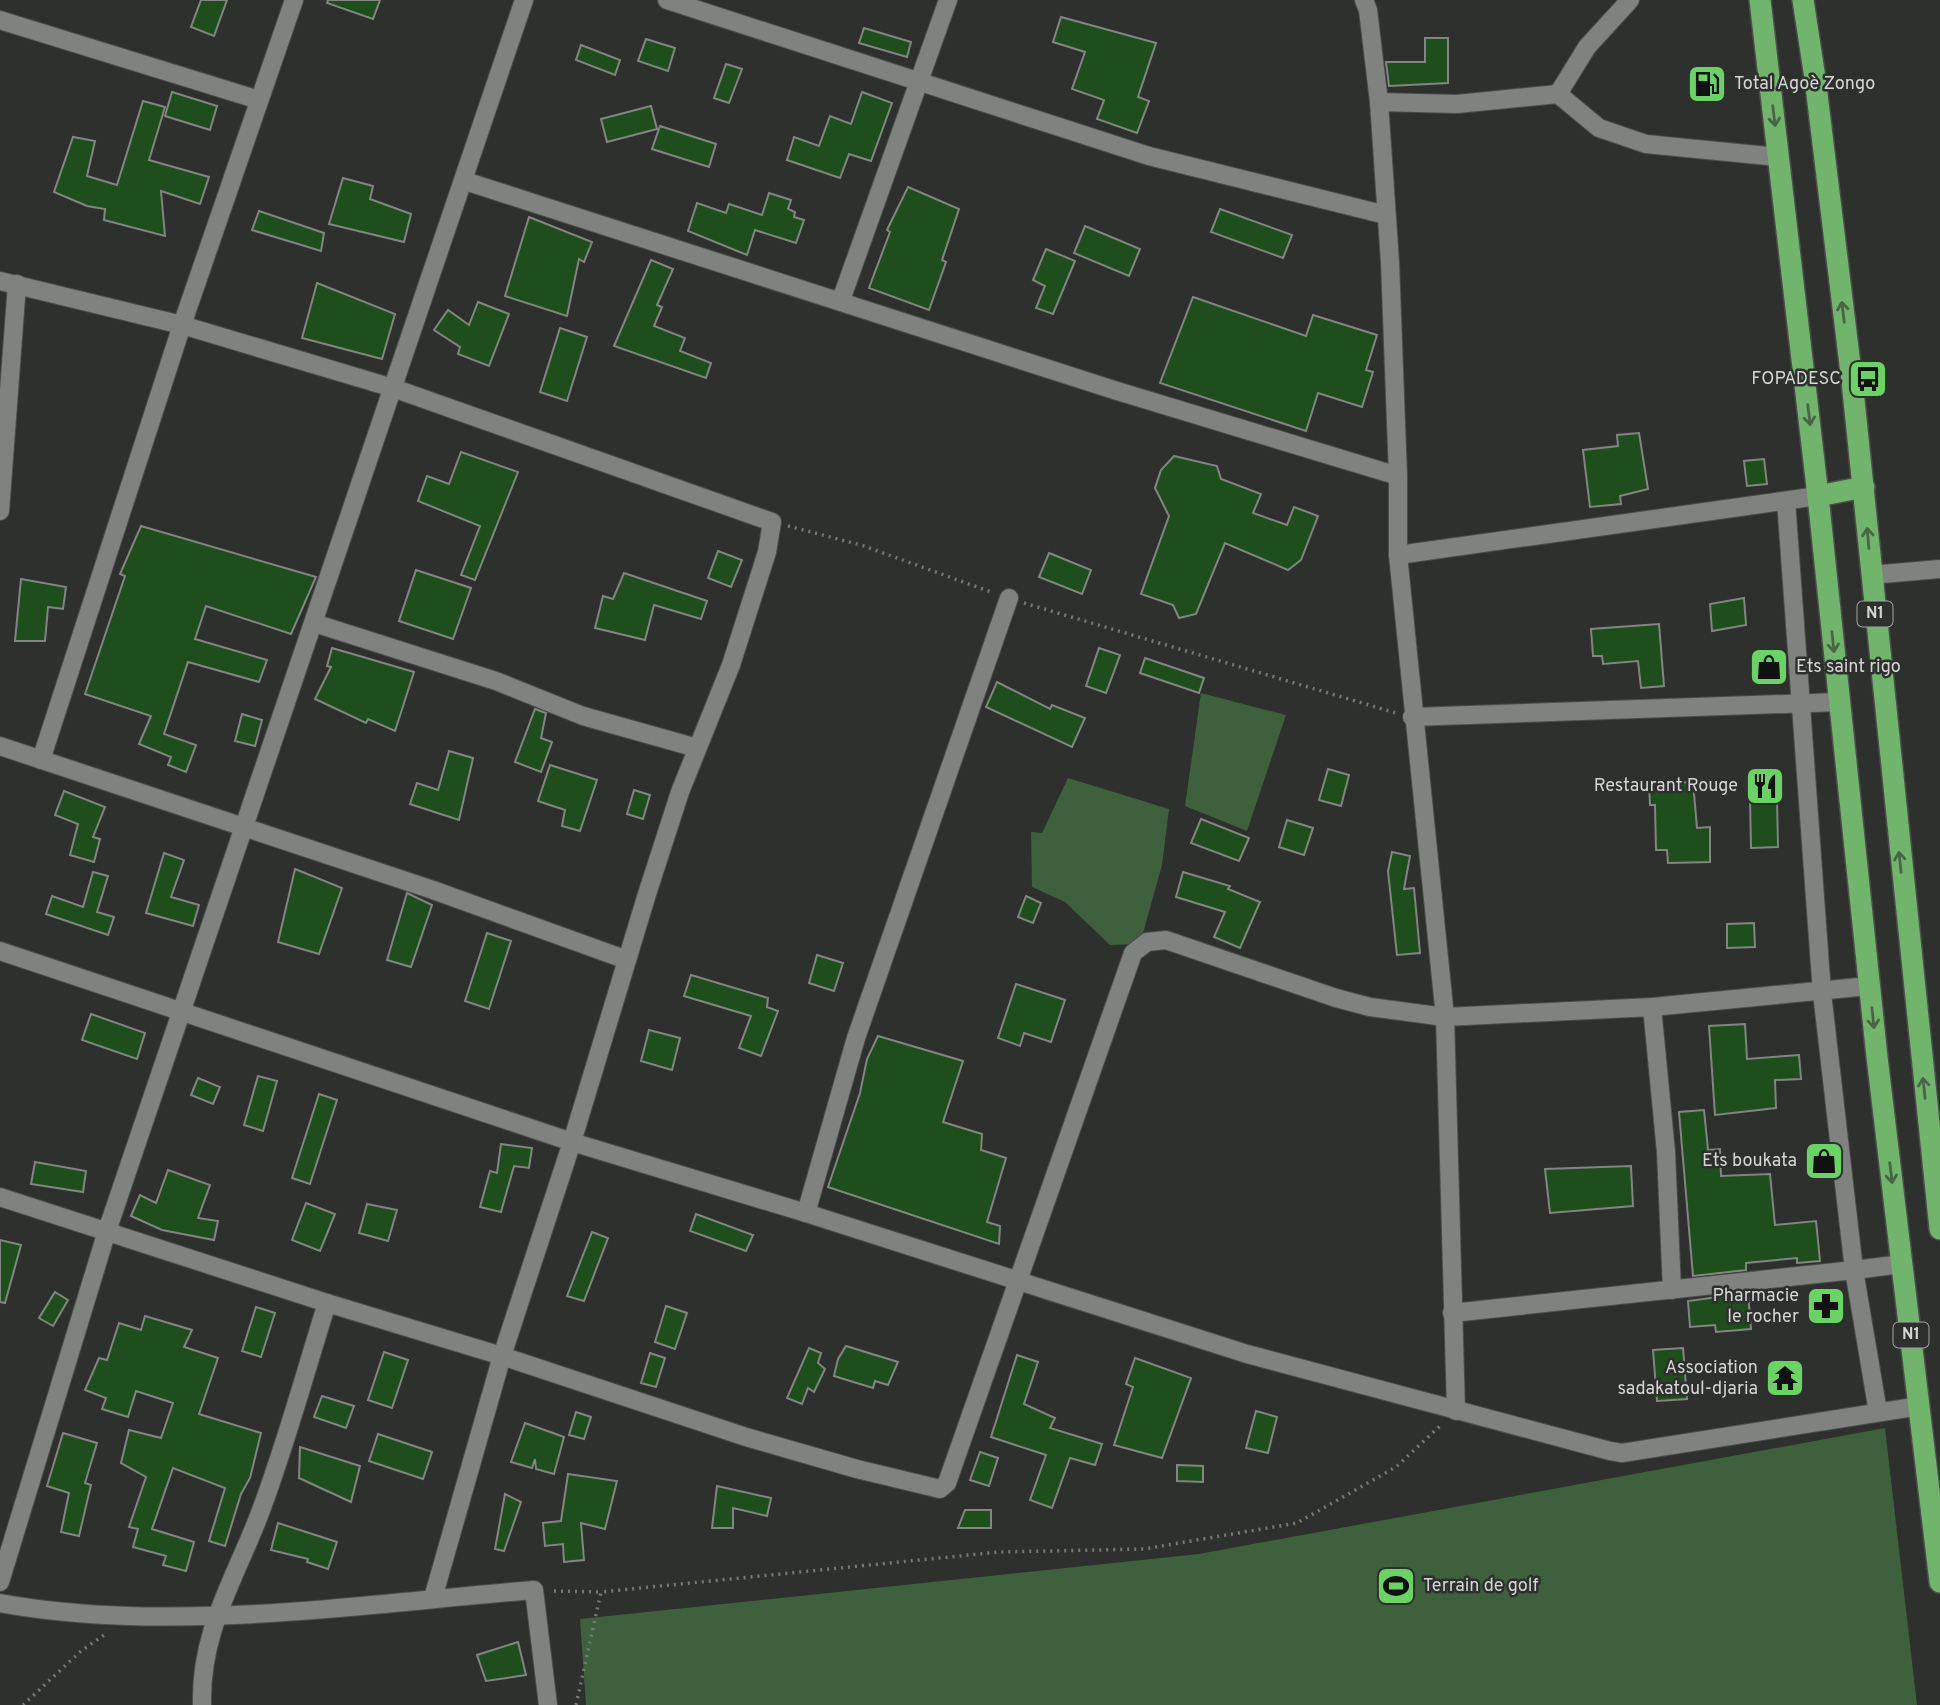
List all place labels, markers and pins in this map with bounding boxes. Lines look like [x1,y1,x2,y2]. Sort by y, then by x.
fuel station icon: Total Agoè Zongo [1686,63,1728,105]
place label: Total Agoè Zongo [1734,73,1875,96]
bus stop icon: FOPADESC [1847,358,1889,400]
place label: FOPADESC [1751,368,1841,391]
shop icon: Ets saint rigo [1748,646,1790,688]
place label: Ets saint rigo [1796,656,1901,679]
restaurant icon: Restaurant Rouge [1744,765,1786,807]
place label: Restaurant Rouge [1594,775,1738,798]
shop icon: Ets boukata [1803,1140,1845,1182]
place label: Ets boukata [1702,1150,1797,1173]
place label: Pharmacie le rocher [1712,1285,1799,1329]
pharmacy icon: Pharmacie le rocher [1805,1285,1847,1327]
place label: Association sadakatoul-djaria [1617,1357,1758,1401]
temple icon: Association sadakatoul-djaria [1764,1357,1806,1399]
sports icon: Terrain de golf [1375,1565,1417,1607]
place label: Terrain de golf [1423,1575,1539,1598]

